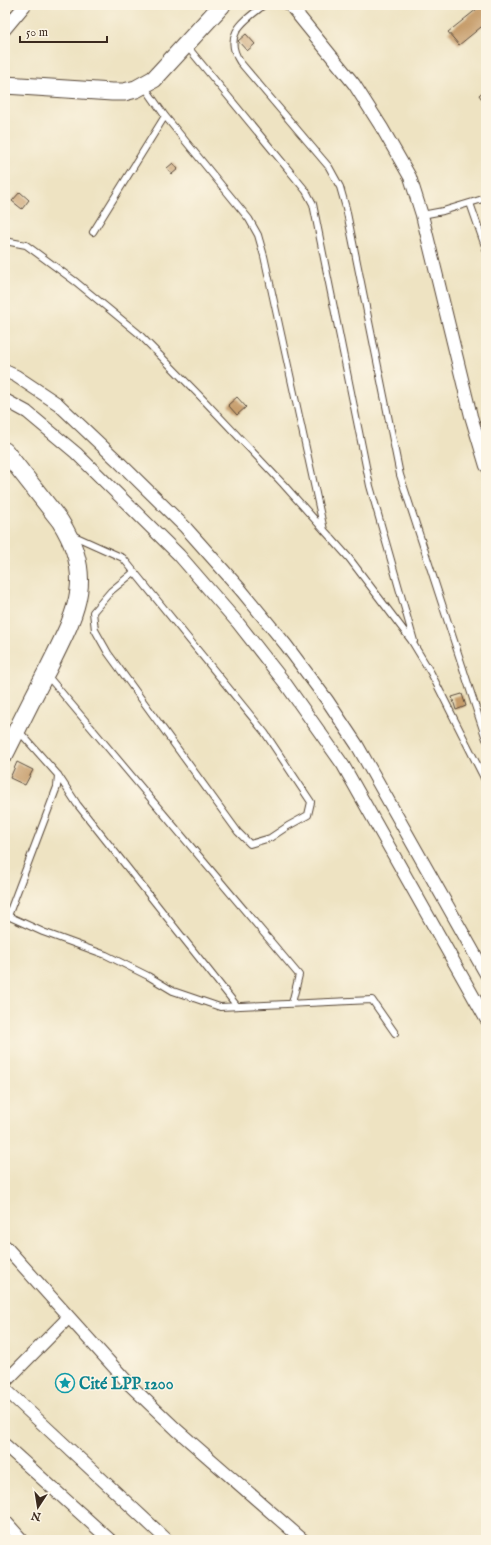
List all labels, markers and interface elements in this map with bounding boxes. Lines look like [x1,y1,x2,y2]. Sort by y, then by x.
scale bar [20,18,107,44]
text: 50 m [26,25,48,40]
place icon: Cité LPP 1200 [54,1372,76,1394]
place label: Cité LPP 1200 [79,1375,174,1395]
north arrow [18,1487,58,1527]
text: N [30,1508,43,1524]

